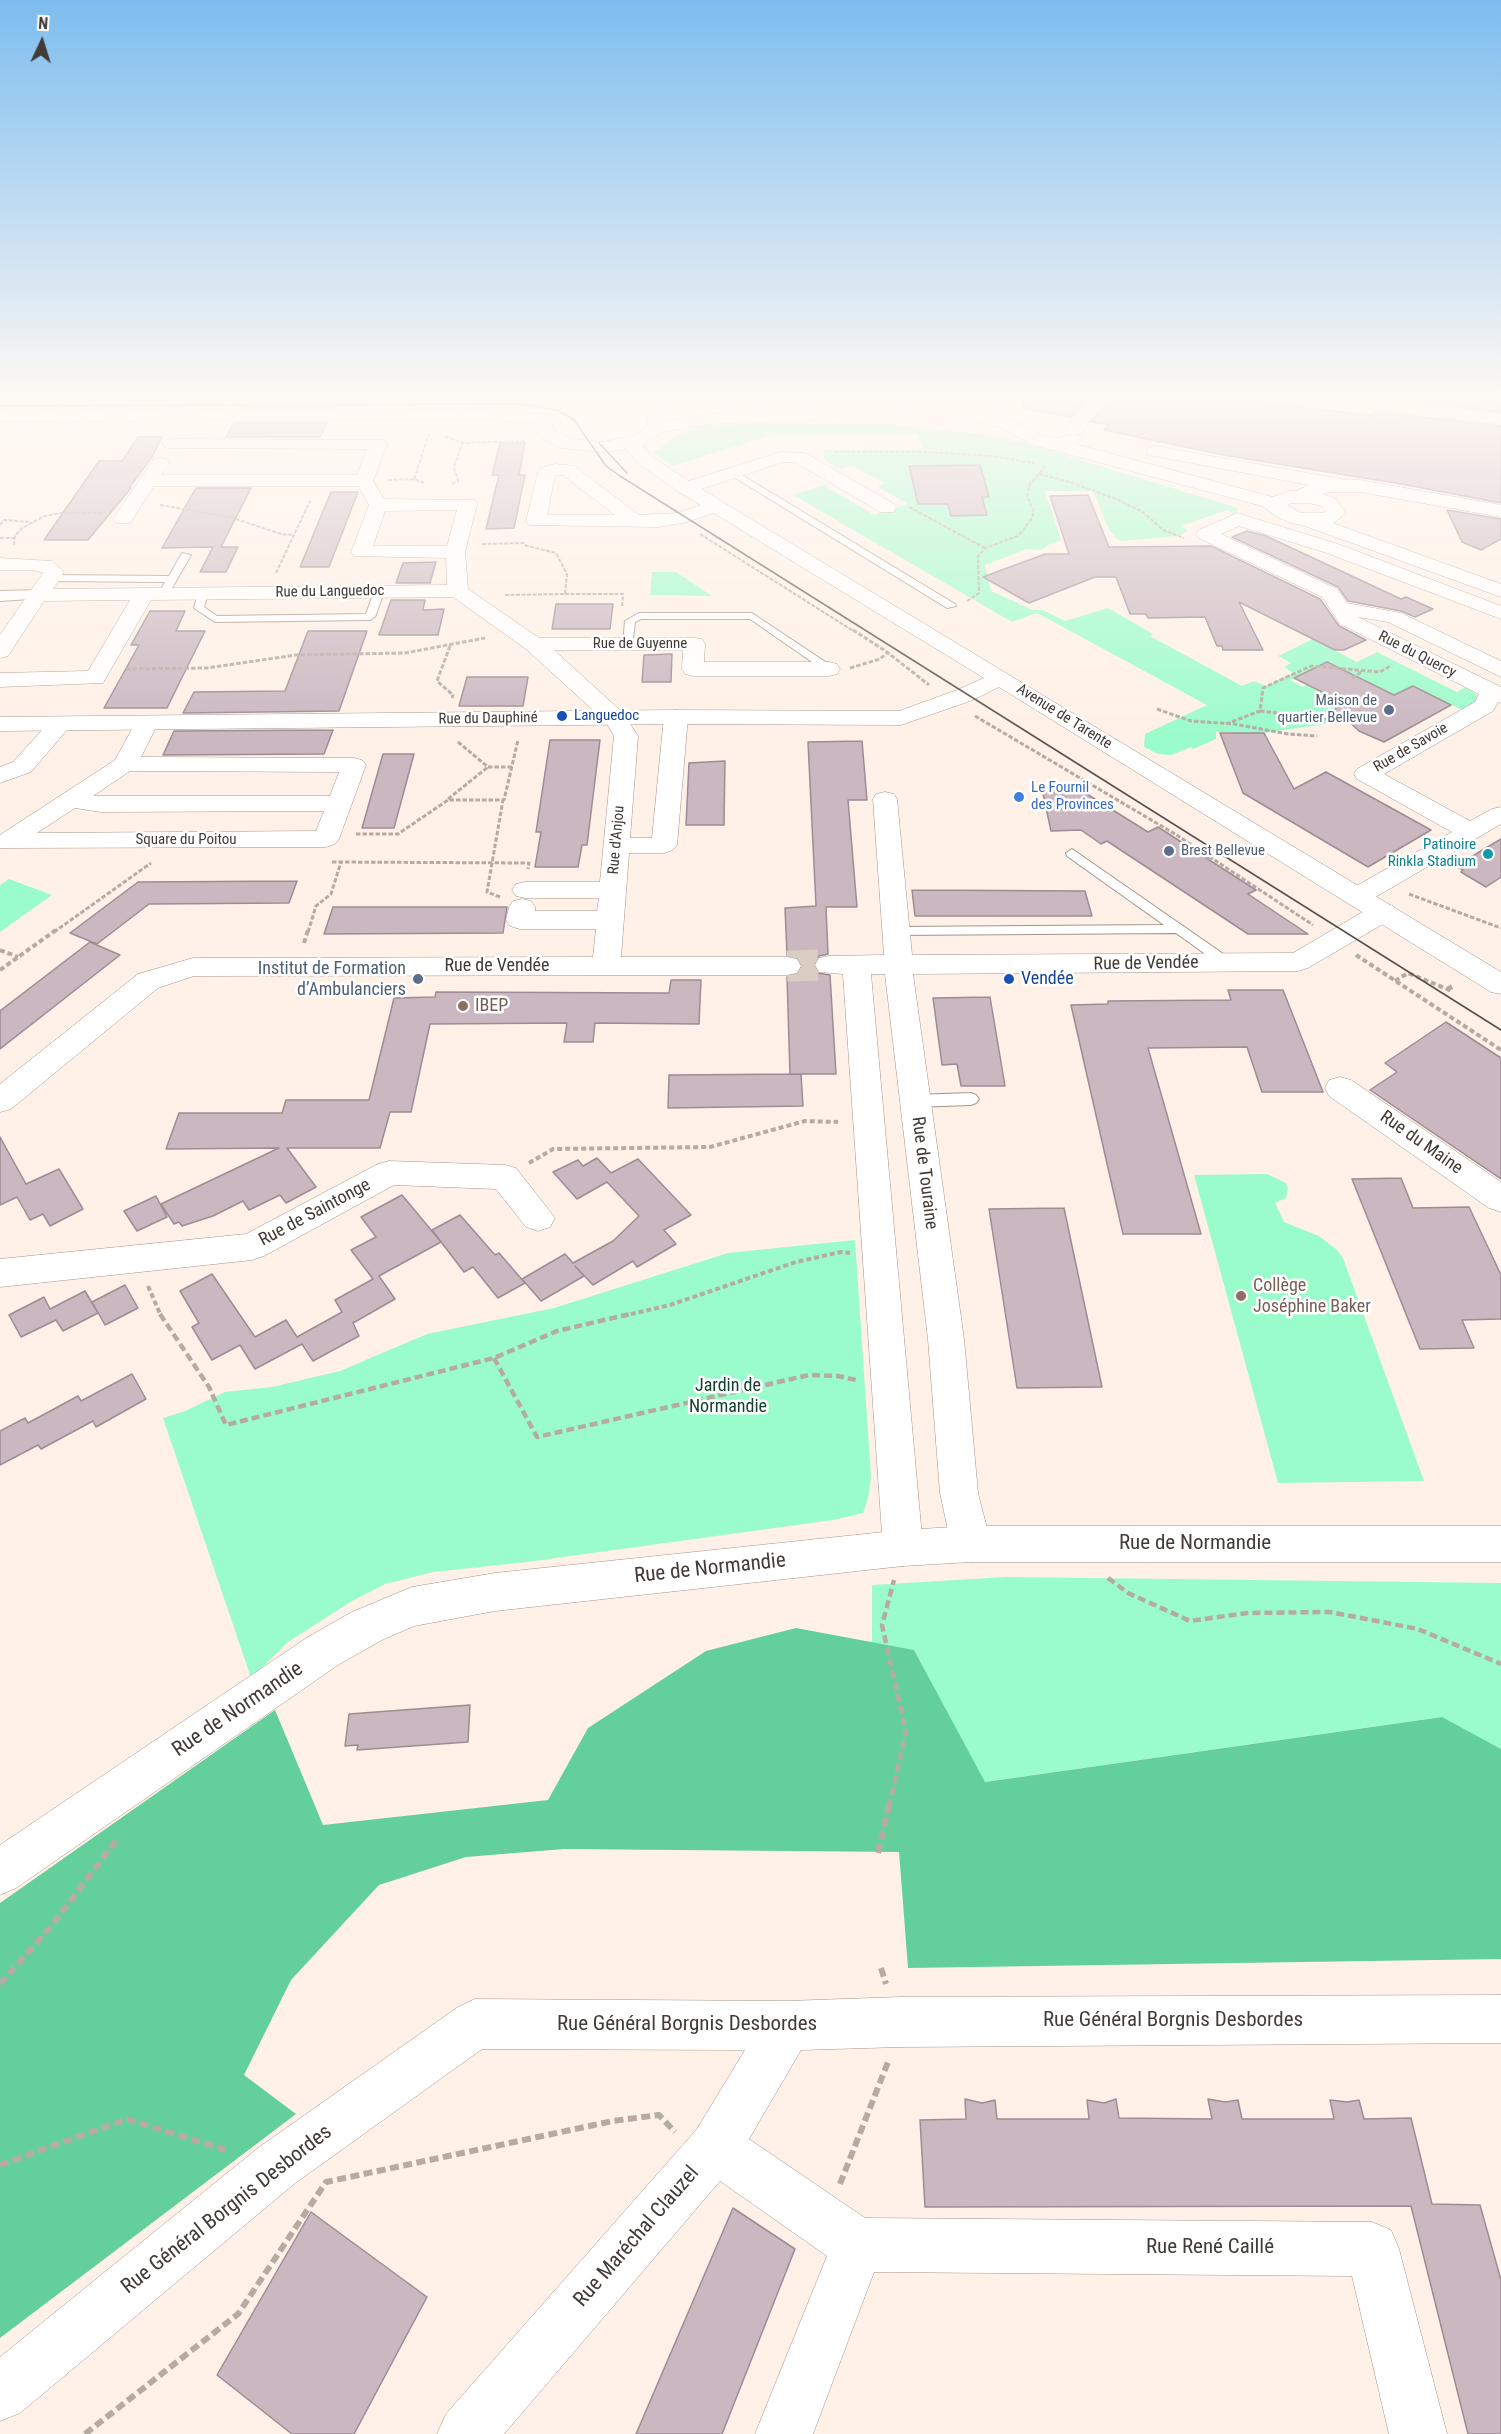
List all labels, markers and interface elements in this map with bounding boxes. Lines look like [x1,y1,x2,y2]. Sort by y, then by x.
north arrow [12,12,72,72]
text: N [38,14,49,33]
street label: Rue du Languedoc [275,582,385,602]
street label: Rue du Quercy [1375,628,1459,682]
street label: Rue de Guyenne [593,635,687,653]
street label: Avenue de Tarente [1013,681,1115,753]
place label: Maison de quartier Bellevue [1277,692,1377,727]
marker: Maison de quartier Bellevue [1382,703,1396,717]
place label: Languedoc [574,707,639,725]
street label: Rue du Dauphiné [438,709,538,729]
marker: Languedoc [555,709,569,723]
street label: Rue de Savoie [1371,720,1451,776]
place label: Le Fournil des Provinces [1031,779,1114,814]
marker: Le Fournil des Provinces [1012,790,1026,804]
street label: Rue d'Anjou [605,805,629,875]
street label: Square du Poitou [135,831,237,849]
place label: Patinoire Rinkla Stadium [1388,836,1476,871]
place label: Brest Bellevue [1181,842,1265,860]
marker: Brest Bellevue [1162,844,1176,858]
marker: Patinoire Rinkla Stadium [1481,847,1495,861]
street label: Rue de Vendée [1093,952,1199,976]
street label: Rue de Vendée [445,955,549,977]
place label: Institut de Formation d’Ambulanciers [258,958,406,1000]
place label: Vendée [1021,968,1074,990]
marker: Institut de Formation d’Ambulanciers [411,972,425,986]
marker: Vendée [1002,972,1016,986]
place label: IBEP [475,995,508,1017]
marker: IBEP [456,999,470,1013]
street label: Rue du Maine [1375,1107,1467,1179]
street label: Rue de Touraine [906,1115,942,1231]
street label: Rue de Saintonge [255,1175,375,1251]
place label: Collège Joséphine Baker [1253,1275,1371,1318]
marker: Collège Joséphine Baker [1234,1289,1248,1303]
park label: Jardin de Normandie [689,1375,767,1418]
street label: Rue de Normandie [1119,1531,1271,1557]
street label: Rue de Normandie [633,1549,787,1589]
street label: Rue de Normandie [168,1657,308,1763]
street label: Rue Général Borgnis Desbordes [1043,2008,1303,2034]
street label: Rue Général Borgnis Desbordes [557,2012,817,2038]
street label: Rue Général Borgnis Desbordes [117,2120,337,2300]
street label: Rue Maréchal Clauzel [569,2162,705,2312]
street label: Rue René Caillé [1146,2235,1274,2261]

